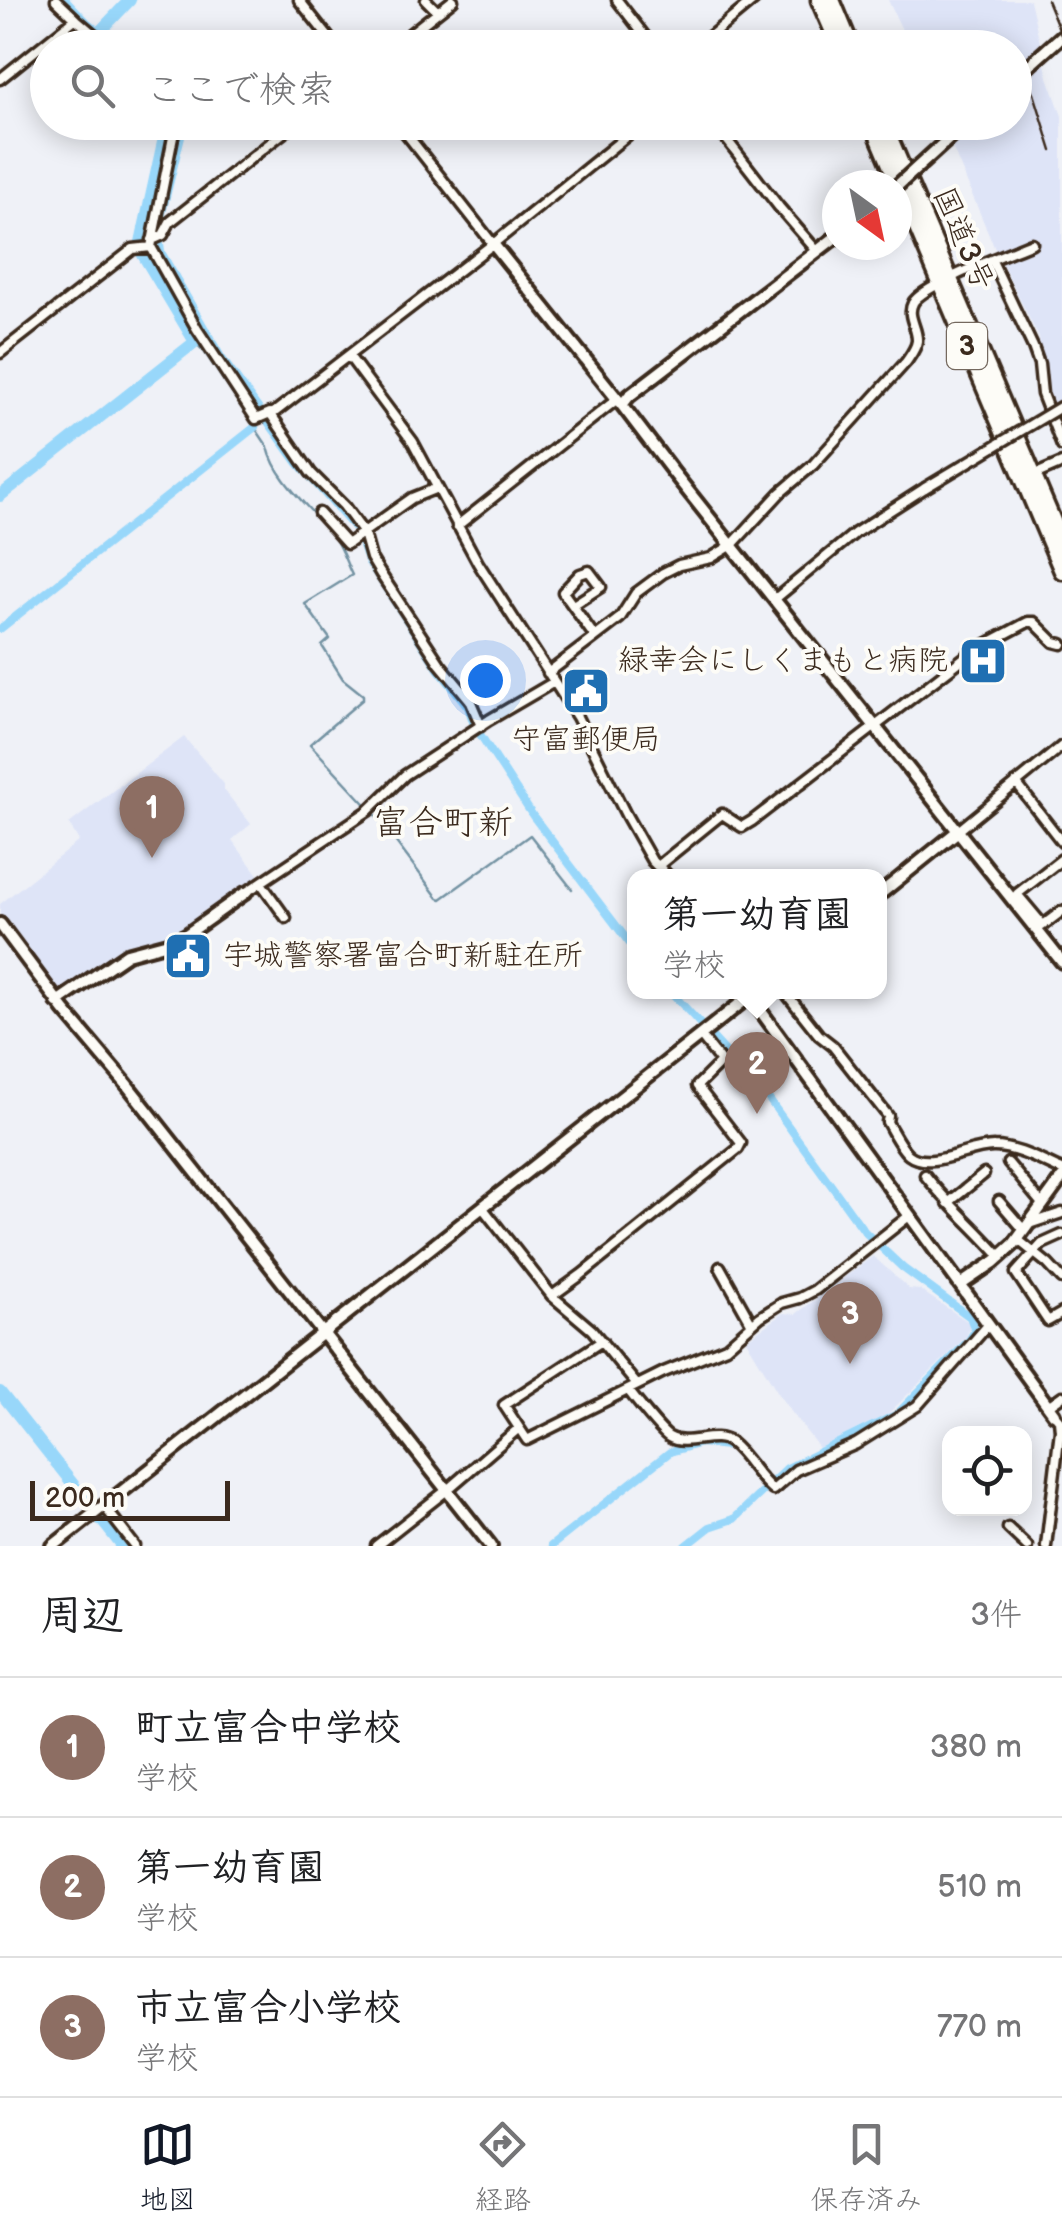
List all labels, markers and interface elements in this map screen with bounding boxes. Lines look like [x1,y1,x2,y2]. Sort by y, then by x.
search box [30,30,1032,140]
icon: search [65,58,120,113]
text: ここで検索 [145,68,335,113]
north arrow [822,170,912,260]
street label: 国道3号 [925,182,1001,296]
road number: 3 [947,323,987,369]
hospital icon: 緑幸会にしくまもと病院 [957,635,1009,687]
place label: 緑幸会にしくまもと病院 [618,643,948,679]
your location [460,655,511,706]
public building icon: 守富郵便局 [560,665,612,717]
place label: 守富郵便局 [511,722,661,758]
pin: 1 [120,776,184,858]
district label: 富合町新 [373,802,513,845]
popup [627,869,887,999]
text: 第一幼育園 [662,893,852,938]
public building icon: 宇城警察署富合町新駐在所 [162,930,214,982]
place label: 宇城警察署富合町新駐在所 [223,938,583,974]
text: 学校 [662,946,726,985]
pin: 2 [724,1032,790,1114]
pin: 3 [818,1282,882,1364]
map controls [942,1426,1032,1516]
button: locate [942,1426,1032,1516]
scale bar [30,1476,230,1520]
text: 200 m [45,1482,125,1515]
text: 周辺 [40,1591,124,1642]
text: 3件 [970,1596,1022,1635]
text: 町立富合中学校 [135,1706,401,1751]
text: 1 [66,1728,79,1767]
text: 380 m [930,1728,1022,1767]
text: 学校 [135,1759,199,1798]
text: 第一幼育園 [135,1846,325,1891]
text: 2 [63,1868,82,1907]
text: 510 m [937,1868,1022,1907]
text: 学校 [135,1899,199,1938]
text: 市立富合小学校 [135,1986,401,2031]
text: 3 [63,2008,82,2047]
text: 770 m [937,2008,1022,2047]
text: 学校 [135,2039,199,2078]
tab: 地図 [140,2117,196,2217]
tab: 経路 [475,2117,531,2217]
tab: 保存済み [810,2117,922,2217]

